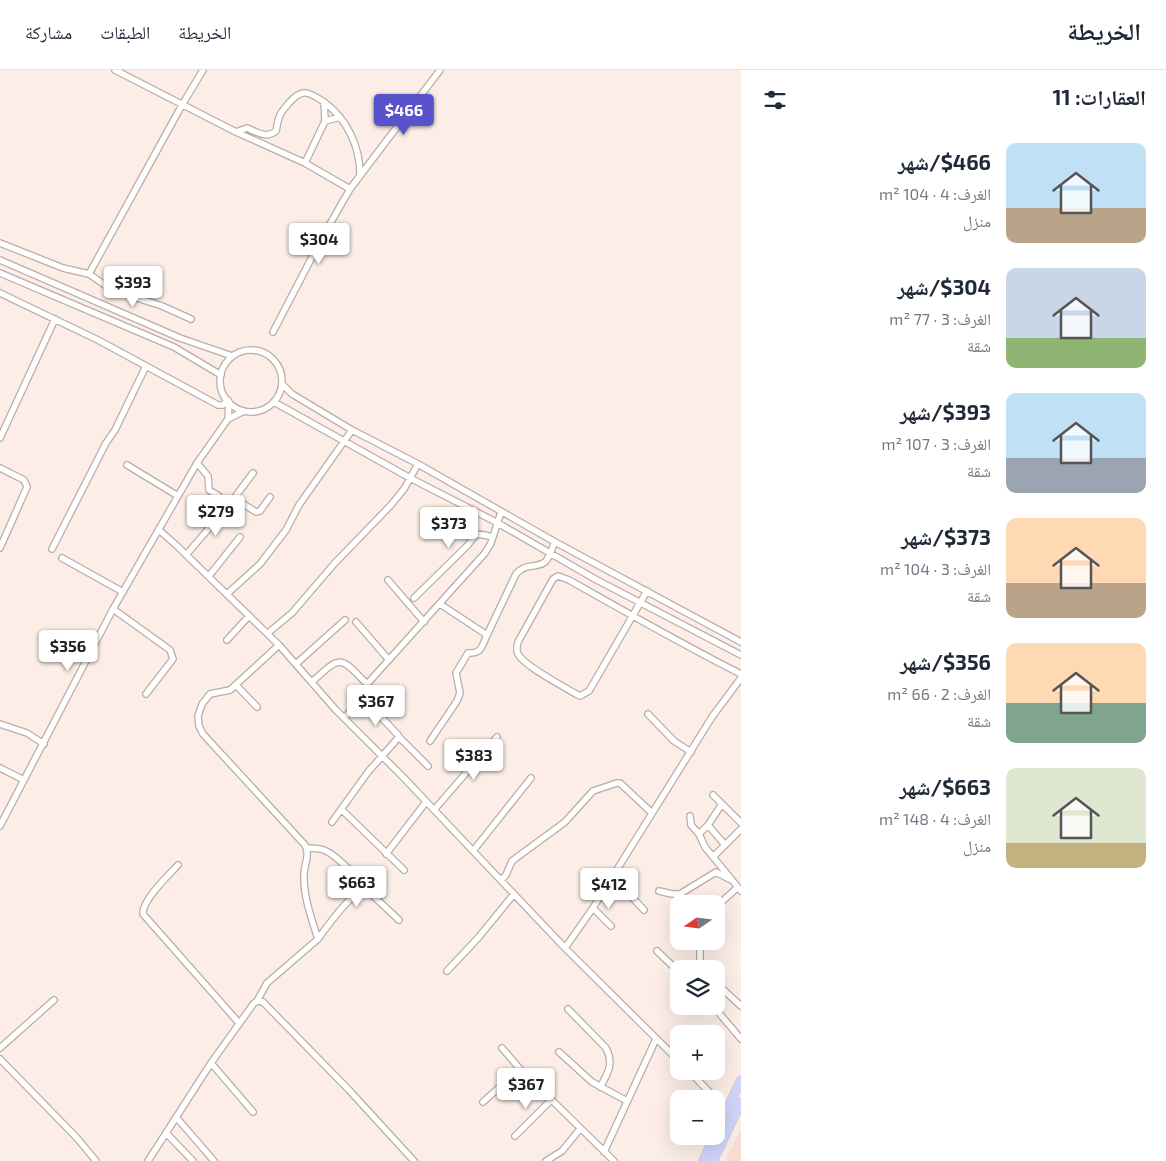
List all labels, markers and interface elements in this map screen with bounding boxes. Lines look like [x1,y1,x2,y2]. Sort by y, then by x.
text: الخريطة [1067,16,1141,45]
text: مشاركة [25,21,72,43]
text: الطبقات [100,21,150,43]
text: الخريطة [178,21,231,43]
text: العقارات: 11 [1052,84,1146,109]
icon: filters [761,86,789,114]
pin: $466 [374,93,434,136]
text: $466 [385,100,423,119]
text: $466/شهر [898,149,991,174]
icon: home [1046,163,1106,223]
text: الغرف: 4 · 104 m² [879,184,991,203]
text: منزل [963,211,991,230]
pin: $304 [289,222,349,265]
text: $304 [300,229,338,248]
pin: $393 [103,266,163,308]
text: $393 [115,272,151,291]
text: $304/شهر [897,274,991,299]
icon: home [1046,288,1106,348]
text: الغرف: 3 · 77 m² [889,309,991,328]
text: شقة [967,336,991,355]
text: $393/شهر [900,399,991,424]
icon: home [1046,413,1106,473]
text: الغرف: 3 · 107 m² [882,434,991,453]
text: شقة [967,461,991,480]
pin: $279 [186,494,246,537]
text: $279 [198,501,234,520]
pin: $373 [419,506,479,549]
text: $373 [431,513,467,532]
text: $373/شهر [901,524,991,549]
icon: home [1046,538,1106,598]
text: الغرف: 3 · 104 m² [880,559,991,578]
text: شقة [967,586,991,605]
pin: $356 [38,630,98,672]
text: $356 [50,636,86,655]
text: $356/شهر [900,649,991,674]
icon: home [1046,663,1106,723]
pin: $367 [346,684,406,727]
text: الغرف: 2 · 66 m² [887,684,991,703]
text: $367 [358,691,394,710]
text: شقة [967,711,991,730]
pin: $383 [444,738,504,781]
text: $383 [455,745,493,764]
text: $663/شهر [899,774,991,799]
icon: home [1046,788,1106,848]
text: الغرف: 4 · 148 m² [879,809,991,828]
text: منزل [963,836,991,855]
pin: $663 [327,866,387,908]
pin: $412 [579,868,639,910]
text: $663 [338,872,376,891]
text: $412 [591,874,627,893]
north arrow [670,895,725,950]
map controls [670,895,725,1145]
button: layers [670,960,725,1015]
button: + [670,1025,725,1080]
pin: $367 [496,1068,556,1110]
text: $367 [508,1074,544,1093]
button: − [670,1090,725,1145]

